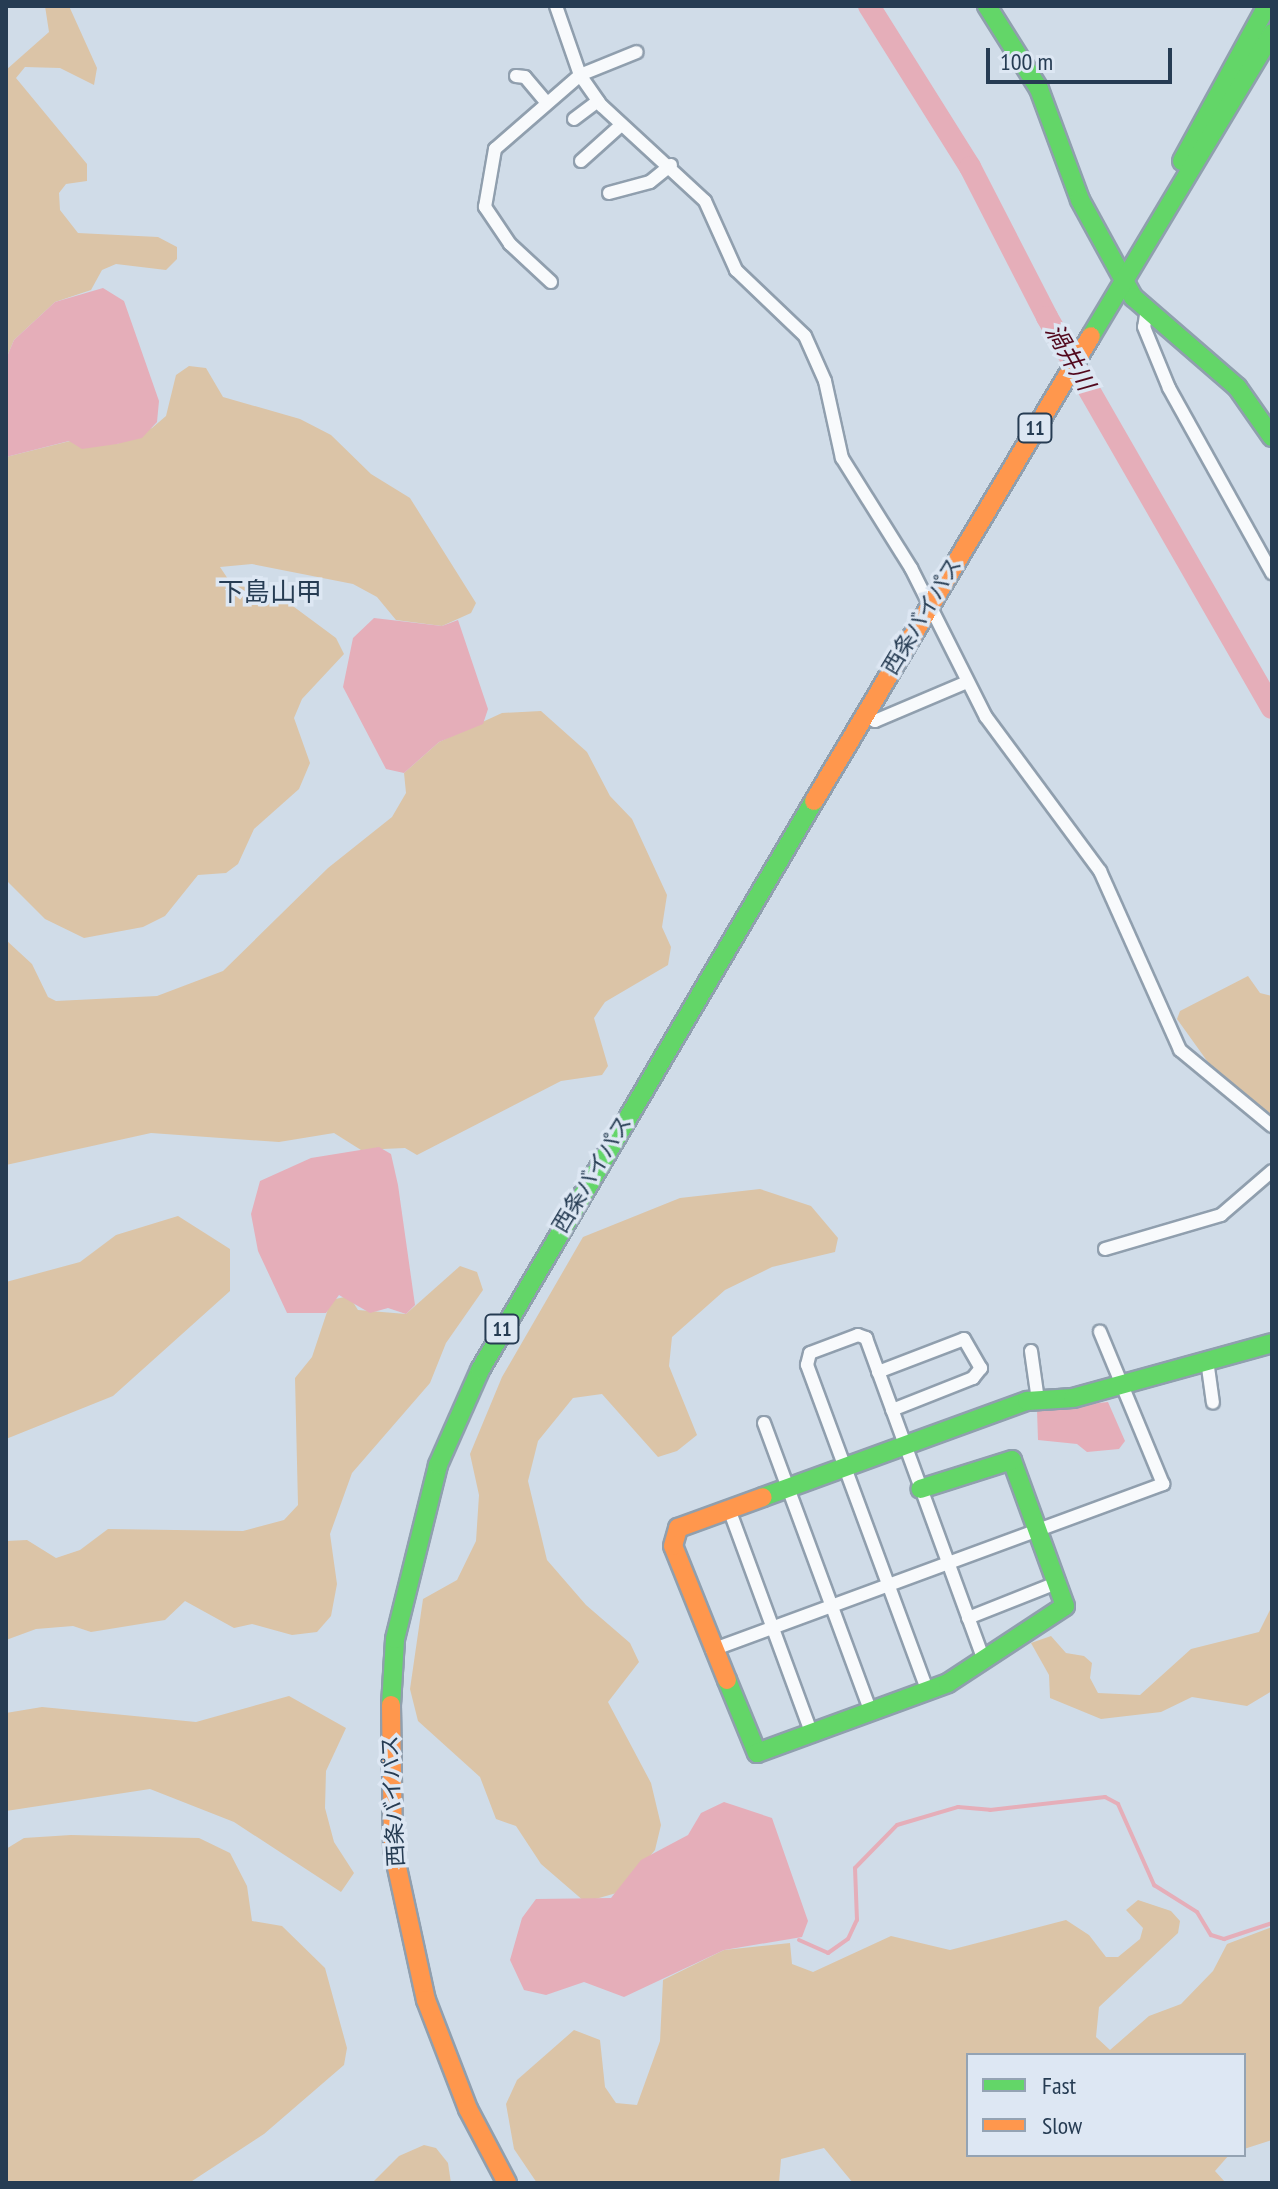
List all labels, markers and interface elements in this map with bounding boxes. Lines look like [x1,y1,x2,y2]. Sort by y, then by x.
scale bar [990,32,1176,82]
text: 100 m [1000,46,1053,77]
water label: 渦井川 [1040,319,1100,395]
road number: 11 [1017,412,1053,444]
street label: 西条バイパス [877,553,967,679]
district label: 下島山甲 [218,576,322,608]
street label: 西条バイパス [547,1111,637,1237]
road number: 11 [484,1313,520,1345]
street label: 西条バイパス [376,1734,410,1868]
legend [966,2053,1246,2157]
text: Fast [1042,2070,1076,2101]
text: Slow [1042,2110,1082,2141]

